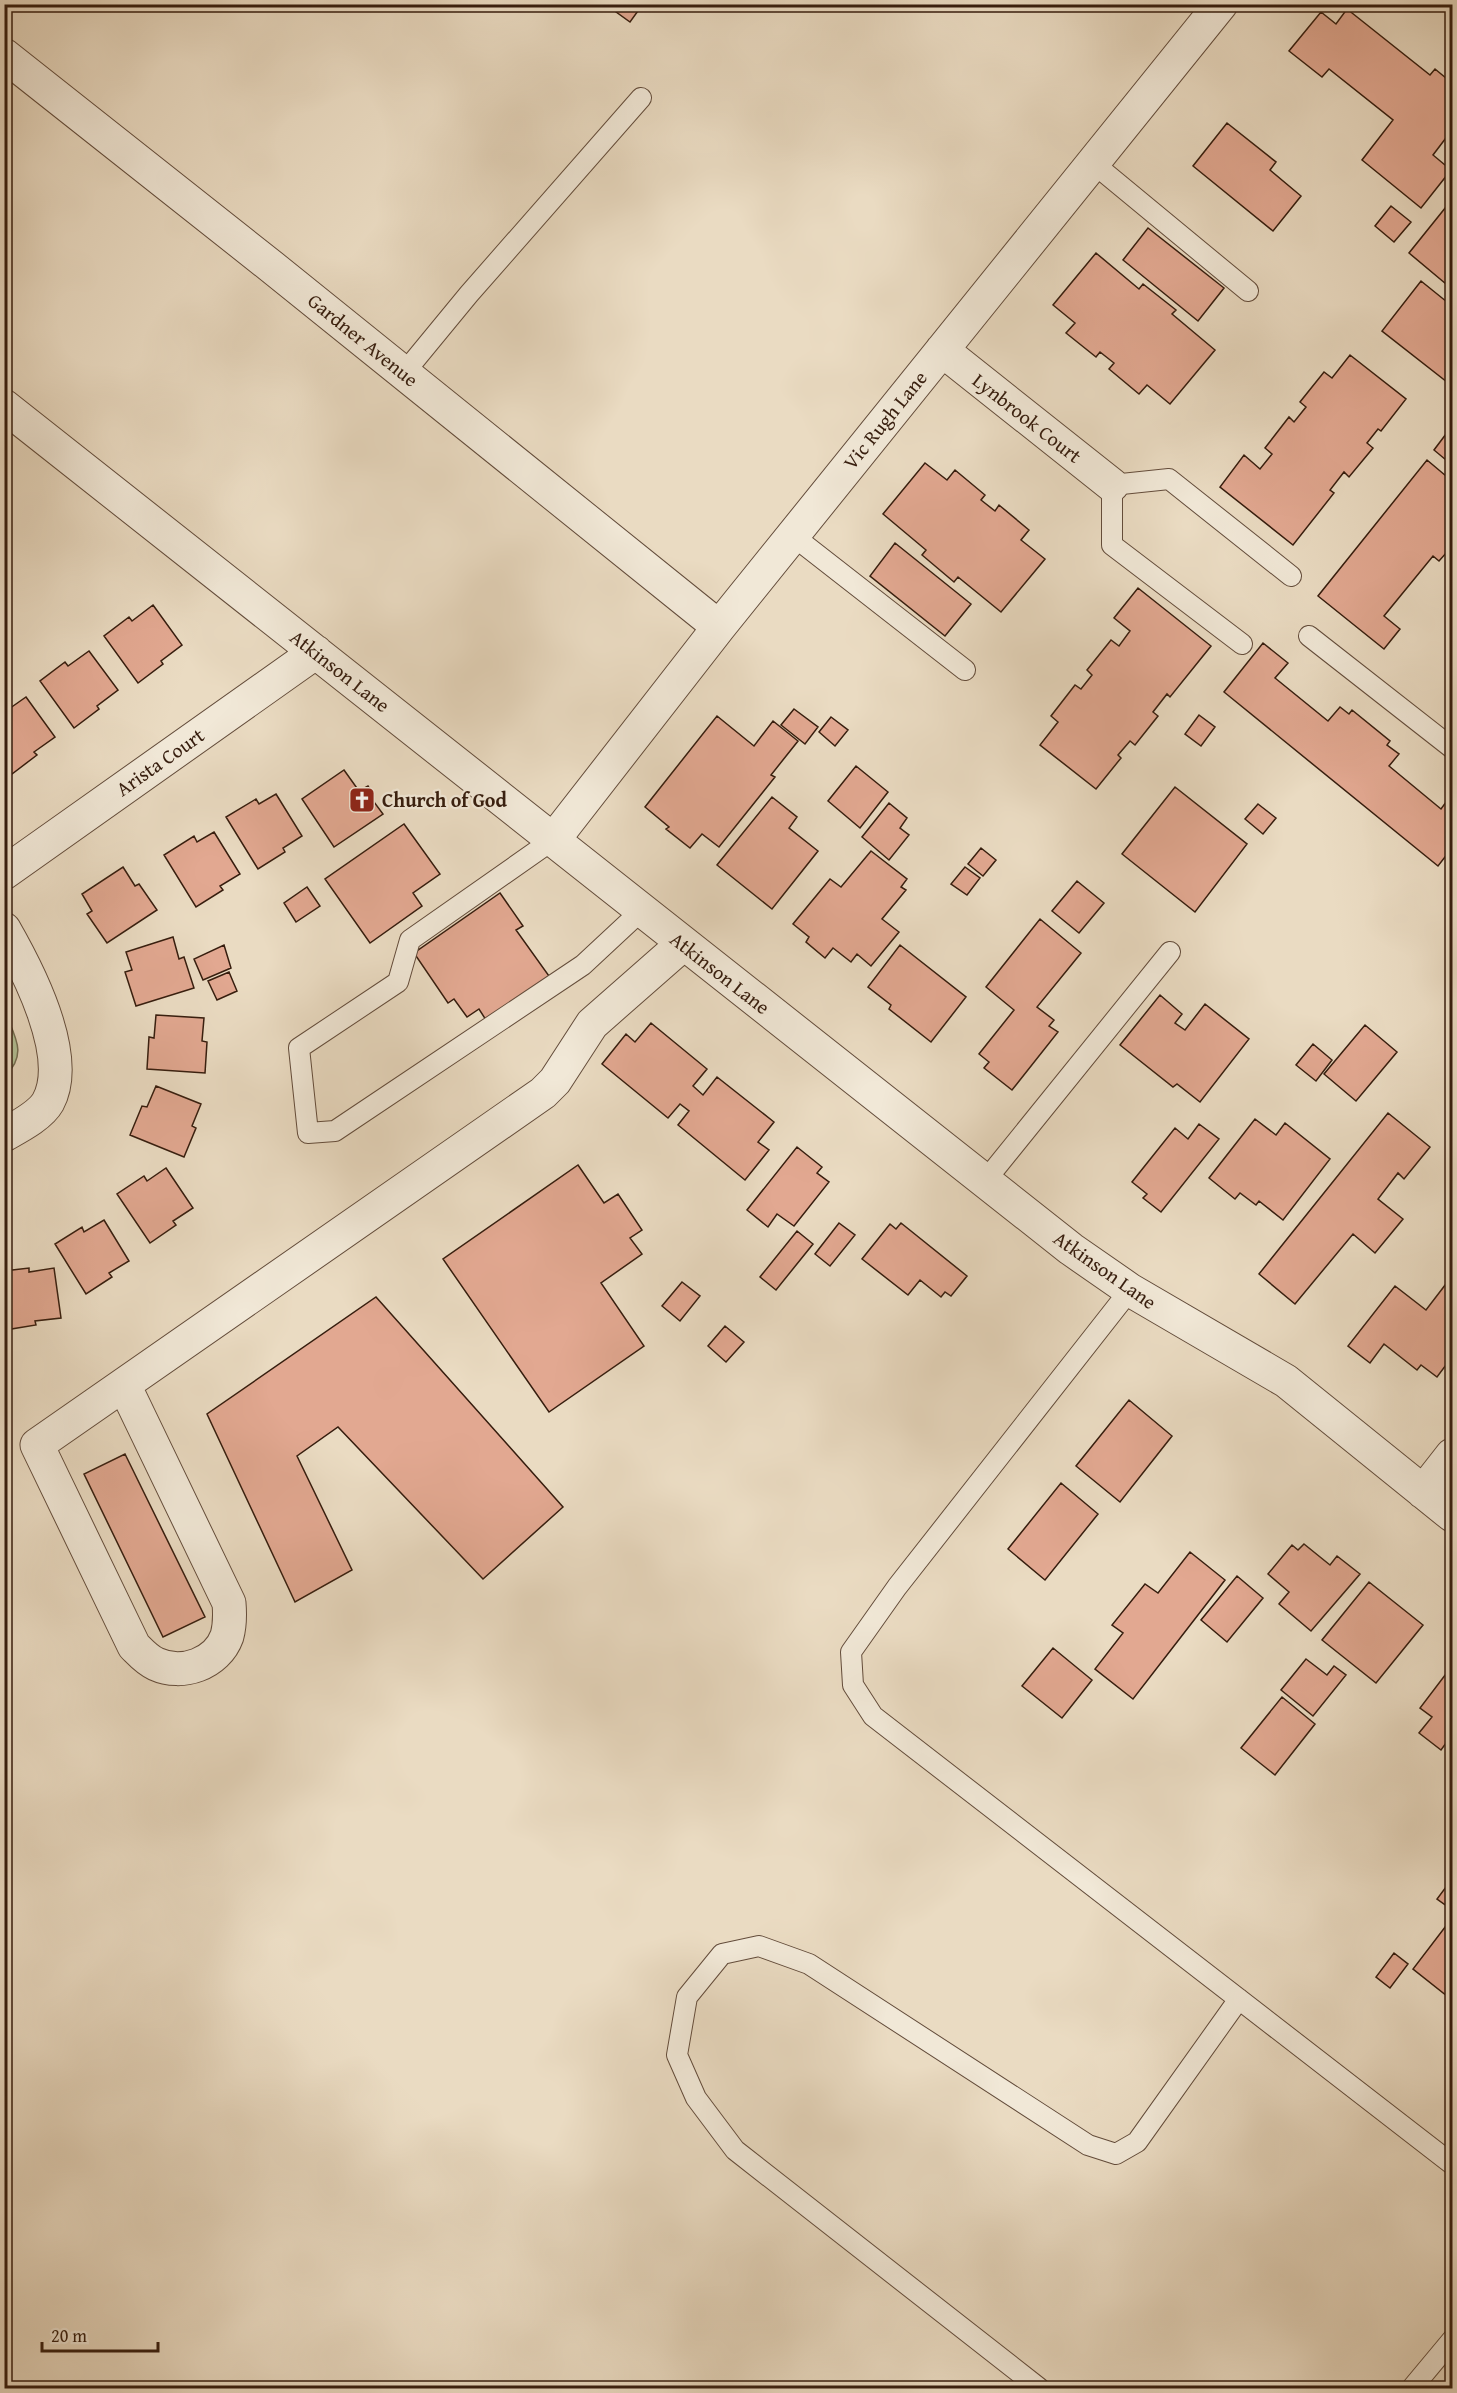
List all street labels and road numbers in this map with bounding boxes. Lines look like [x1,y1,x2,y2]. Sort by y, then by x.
street label: Gardner Avenue [302,286,425,393]
street label: Vic Rugh Lane [836,364,934,475]
street label: Lynbrook Court [967,366,1088,469]
street label: Atkinson Lane [284,622,396,719]
street label: Arista Court [110,720,210,803]
street label: Atkinson Lane [664,924,776,1021]
street label: Atkinson Lane [1048,1223,1163,1316]

